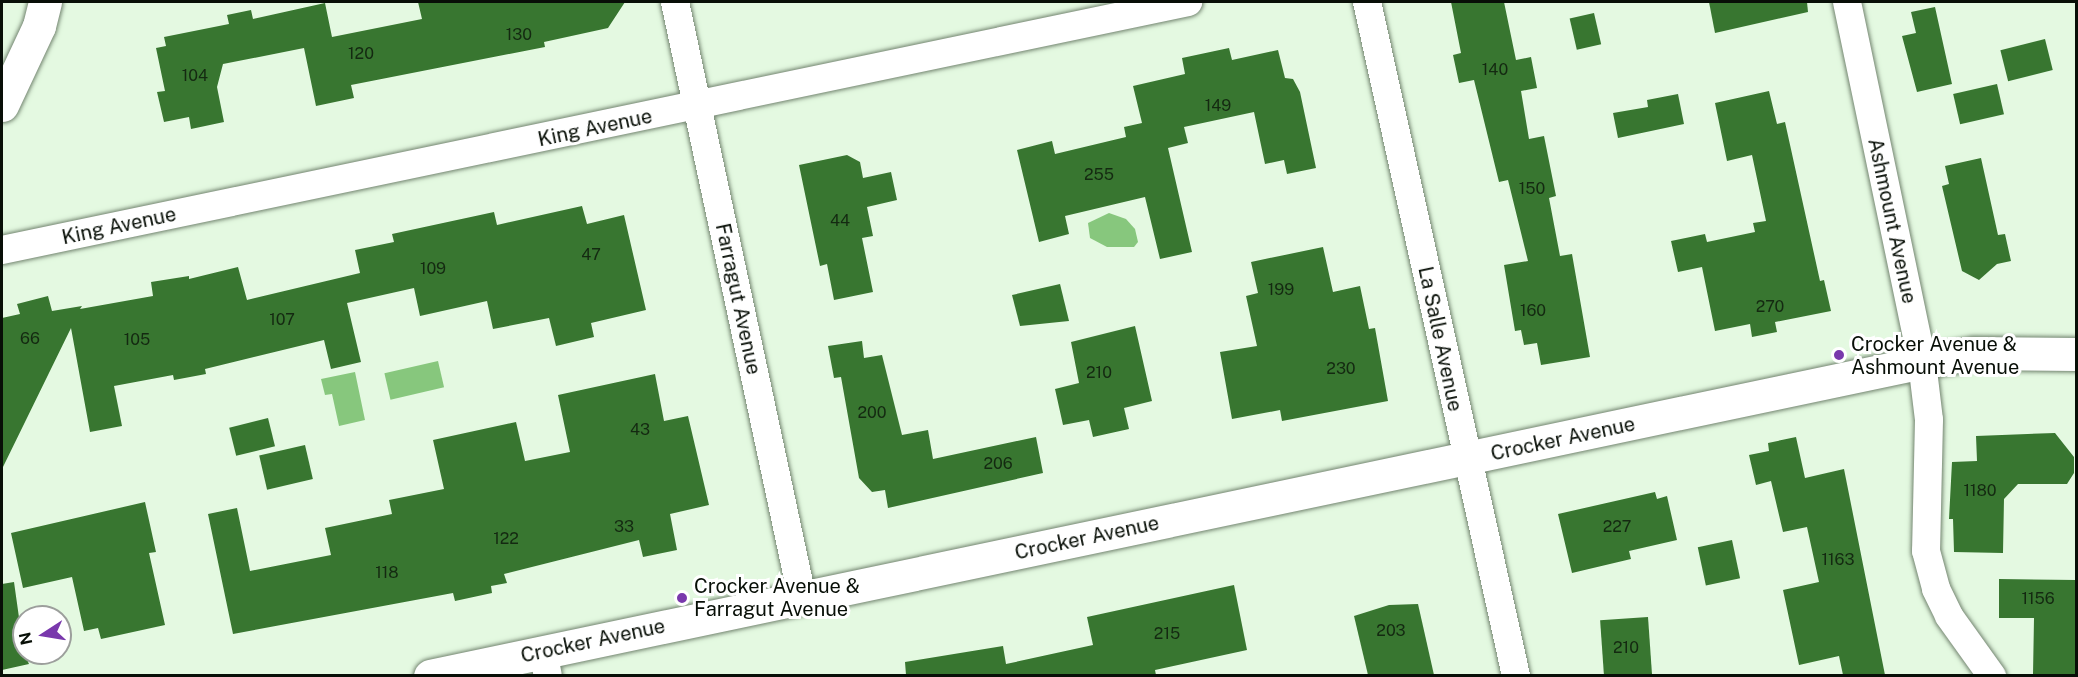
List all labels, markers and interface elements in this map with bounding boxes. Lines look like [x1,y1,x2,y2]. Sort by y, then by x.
house number: 130 [506,25,532,45]
house number: 120 [348,44,374,64]
house number: 140 [1482,60,1508,80]
house number: 104 [182,66,208,86]
house number: 149 [1205,96,1231,116]
street label: King Avenue [536,104,654,152]
street label: Ashmount Avenue [1863,136,1921,306]
house number: 255 [1084,165,1114,185]
house number: 150 [1519,179,1545,199]
street label: King Avenue [60,202,178,250]
house number: 44 [830,211,850,231]
street label: Farragut Avenue [710,221,766,377]
house number: 47 [581,245,601,265]
house number: 109 [420,259,446,279]
street label: La Salle Avenue [1413,264,1467,414]
house number: 199 [1268,280,1294,300]
house number: 270 [1756,297,1784,317]
house number: 160 [1520,301,1546,321]
house number: 107 [269,310,295,330]
house number: 66 [20,329,40,349]
house number: 105 [124,330,150,350]
place label: Crocker Avenue & Ashmount Avenue [1851,332,2019,379]
marker: Crocker Avenue & Ashmount Avenue [1832,348,1846,362]
house number: 230 [1326,359,1356,379]
house number: 210 [1086,363,1112,383]
house number: 200 [857,403,887,423]
street label: Crocker Avenue [1489,412,1637,466]
house number: 43 [630,420,650,440]
house number: 206 [983,454,1013,474]
house number: 1180 [1963,481,1997,501]
street label: Crocker Avenue [1013,511,1161,565]
house number: 33 [614,517,634,537]
house number: 227 [1603,517,1631,537]
house number: 122 [493,529,519,549]
house number: 1163 [1822,550,1854,570]
house number: 118 [375,563,399,583]
place label: Crocker Avenue & Farragut Avenue [694,574,860,621]
house number: 1156 [2021,589,2055,609]
marker: Crocker Avenue & Farragut Avenue [675,591,689,605]
north arrow [12,605,72,665]
street label: Crocker Avenue [519,614,667,668]
house number: 203 [1376,621,1406,641]
house number: 215 [1154,624,1180,644]
text: N [15,630,36,647]
house number: 210 [1613,638,1639,658]

